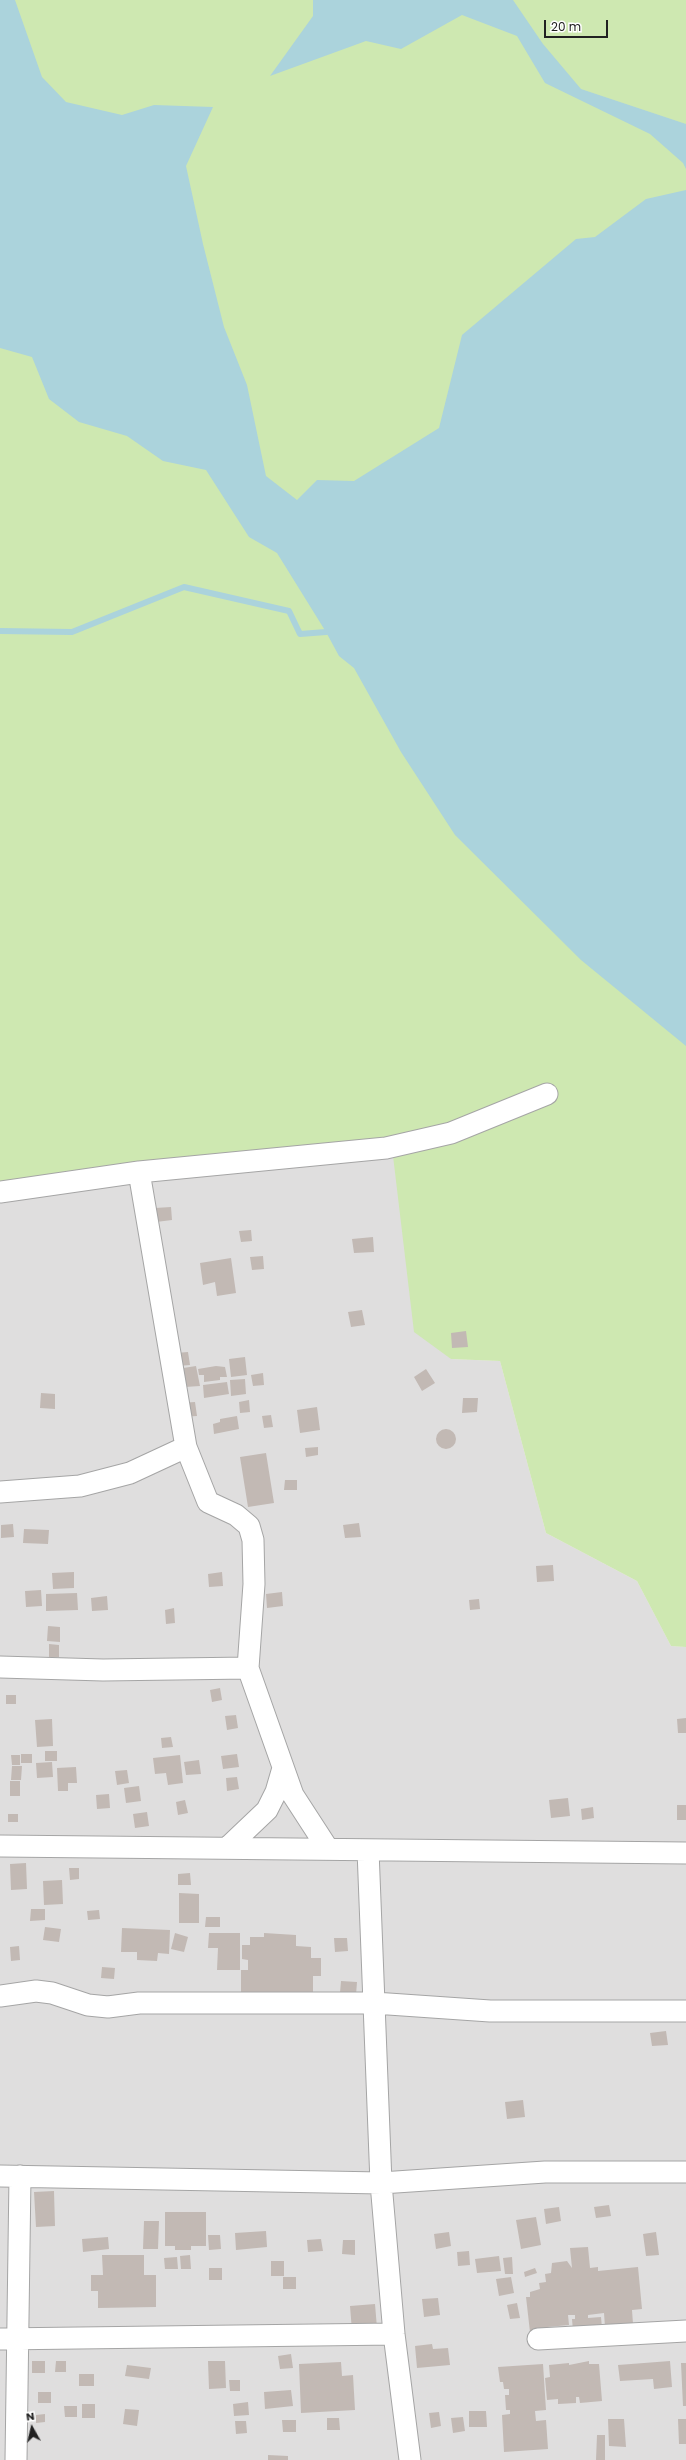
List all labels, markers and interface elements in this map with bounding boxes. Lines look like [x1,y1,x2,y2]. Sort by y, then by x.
scale bar [546,12,610,38]
text: 20 m [551,18,581,35]
north arrow [12,2408,52,2448]
text: N [25,2408,36,2425]

